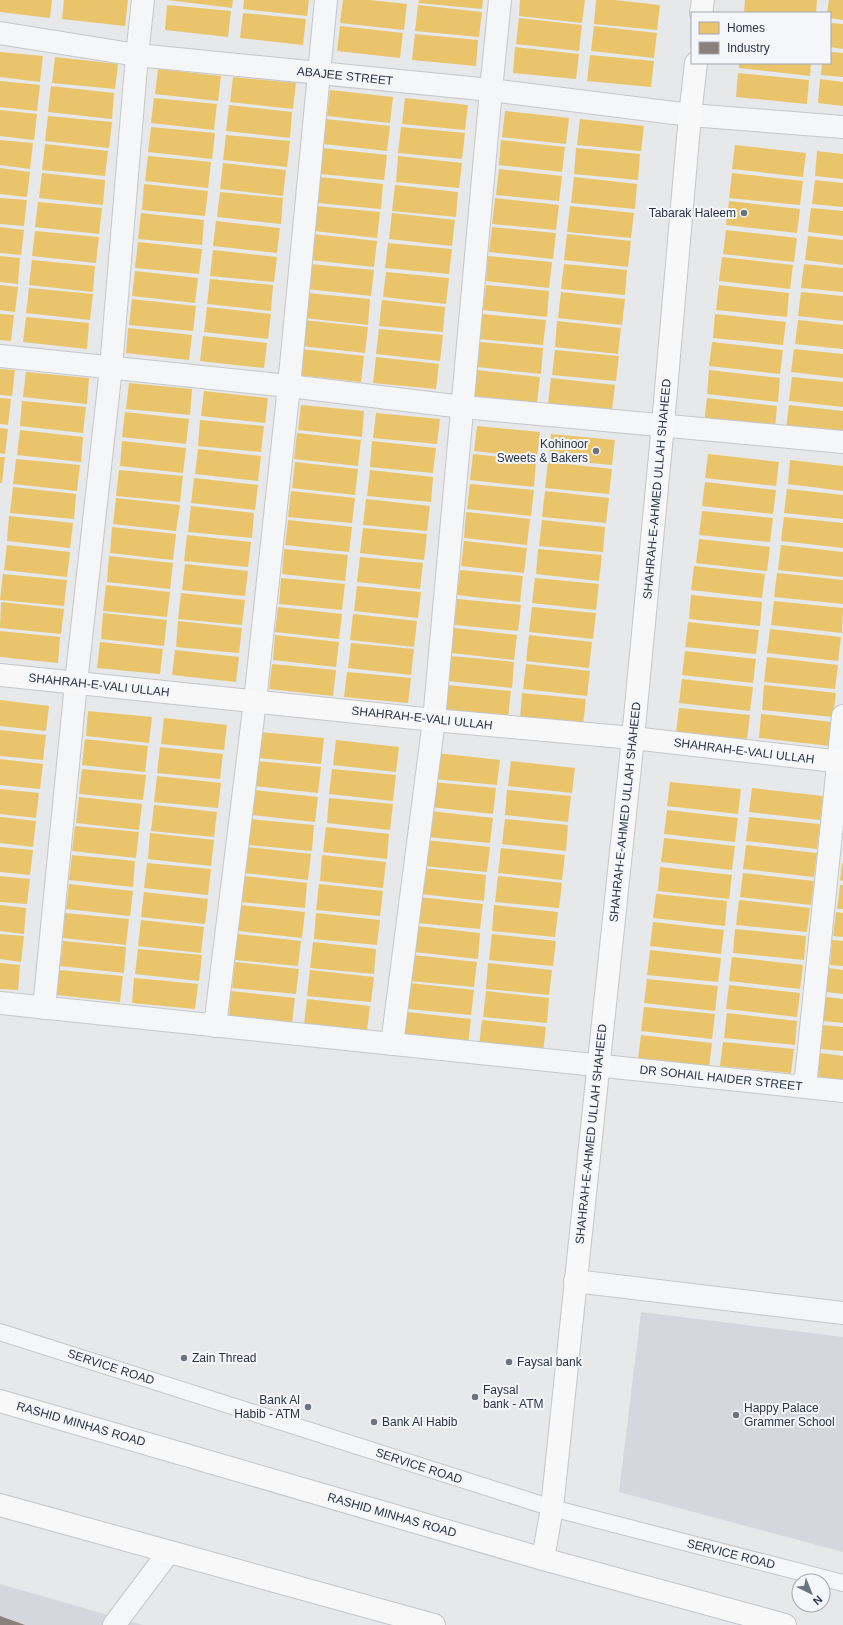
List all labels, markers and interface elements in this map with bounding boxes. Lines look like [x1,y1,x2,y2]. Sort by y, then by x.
legend [691,12,831,64]
text: Homes [727,21,765,35]
text: Industry [727,41,770,55]
street label: ABAJEE STREET [296,64,394,88]
place label: Tabarak Haleem [649,206,736,220]
marker: Tabarak Haleem [739,208,749,218]
street label: SHAHRAH-E-AHMED ULLAH SHAHEED [640,378,674,600]
place label: Kohinoor Sweets & Bakers [497,437,588,465]
marker: Kohinoor Sweets & Bakers [591,446,601,456]
street label: SHAHRAH-E-VALI ULLAH [28,671,170,699]
street label: SHAHRAH-E-AHMED ULLAH SHAHEED [606,701,644,923]
street label: SHAHRAH-E-VALI ULLAH [351,704,493,732]
street label: SHAHRAH-E-VALI ULLAH [673,735,815,767]
street label: SHAHRAH-E-AHMED ULLAH SHAHEED [572,1023,610,1245]
street label: DR SOHAIL HAIDER STREET [639,1062,804,1094]
street label: SERVICE ROAD [66,1346,157,1388]
place label: Zain Thread [192,1351,256,1365]
marker: Zain Thread [179,1353,189,1363]
place label: Faysal bank [517,1355,583,1369]
marker: Faysal bank [504,1357,514,1367]
place label: Faysal bank - ATM [483,1383,543,1411]
marker: Faysal bank - ATM [470,1392,480,1402]
place label: Bank Al Habib - ATM [234,1393,300,1421]
street label: RASHID MINHAS ROAD [15,1399,147,1449]
place label: Happy Palace Grammer School [744,1401,835,1429]
marker: Bank Al Habib - ATM [303,1402,313,1412]
marker: Happy Palace Grammer School [731,1410,741,1420]
place label: Bank Al Habib [382,1415,458,1429]
marker: Bank Al Habib [369,1417,379,1427]
street label: SERVICE ROAD [374,1445,465,1487]
street label: RASHID MINHAS ROAD [326,1490,458,1540]
street label: SERVICE ROAD [685,1536,777,1572]
north arrow [791,1573,831,1613]
text: N [811,1593,825,1607]

